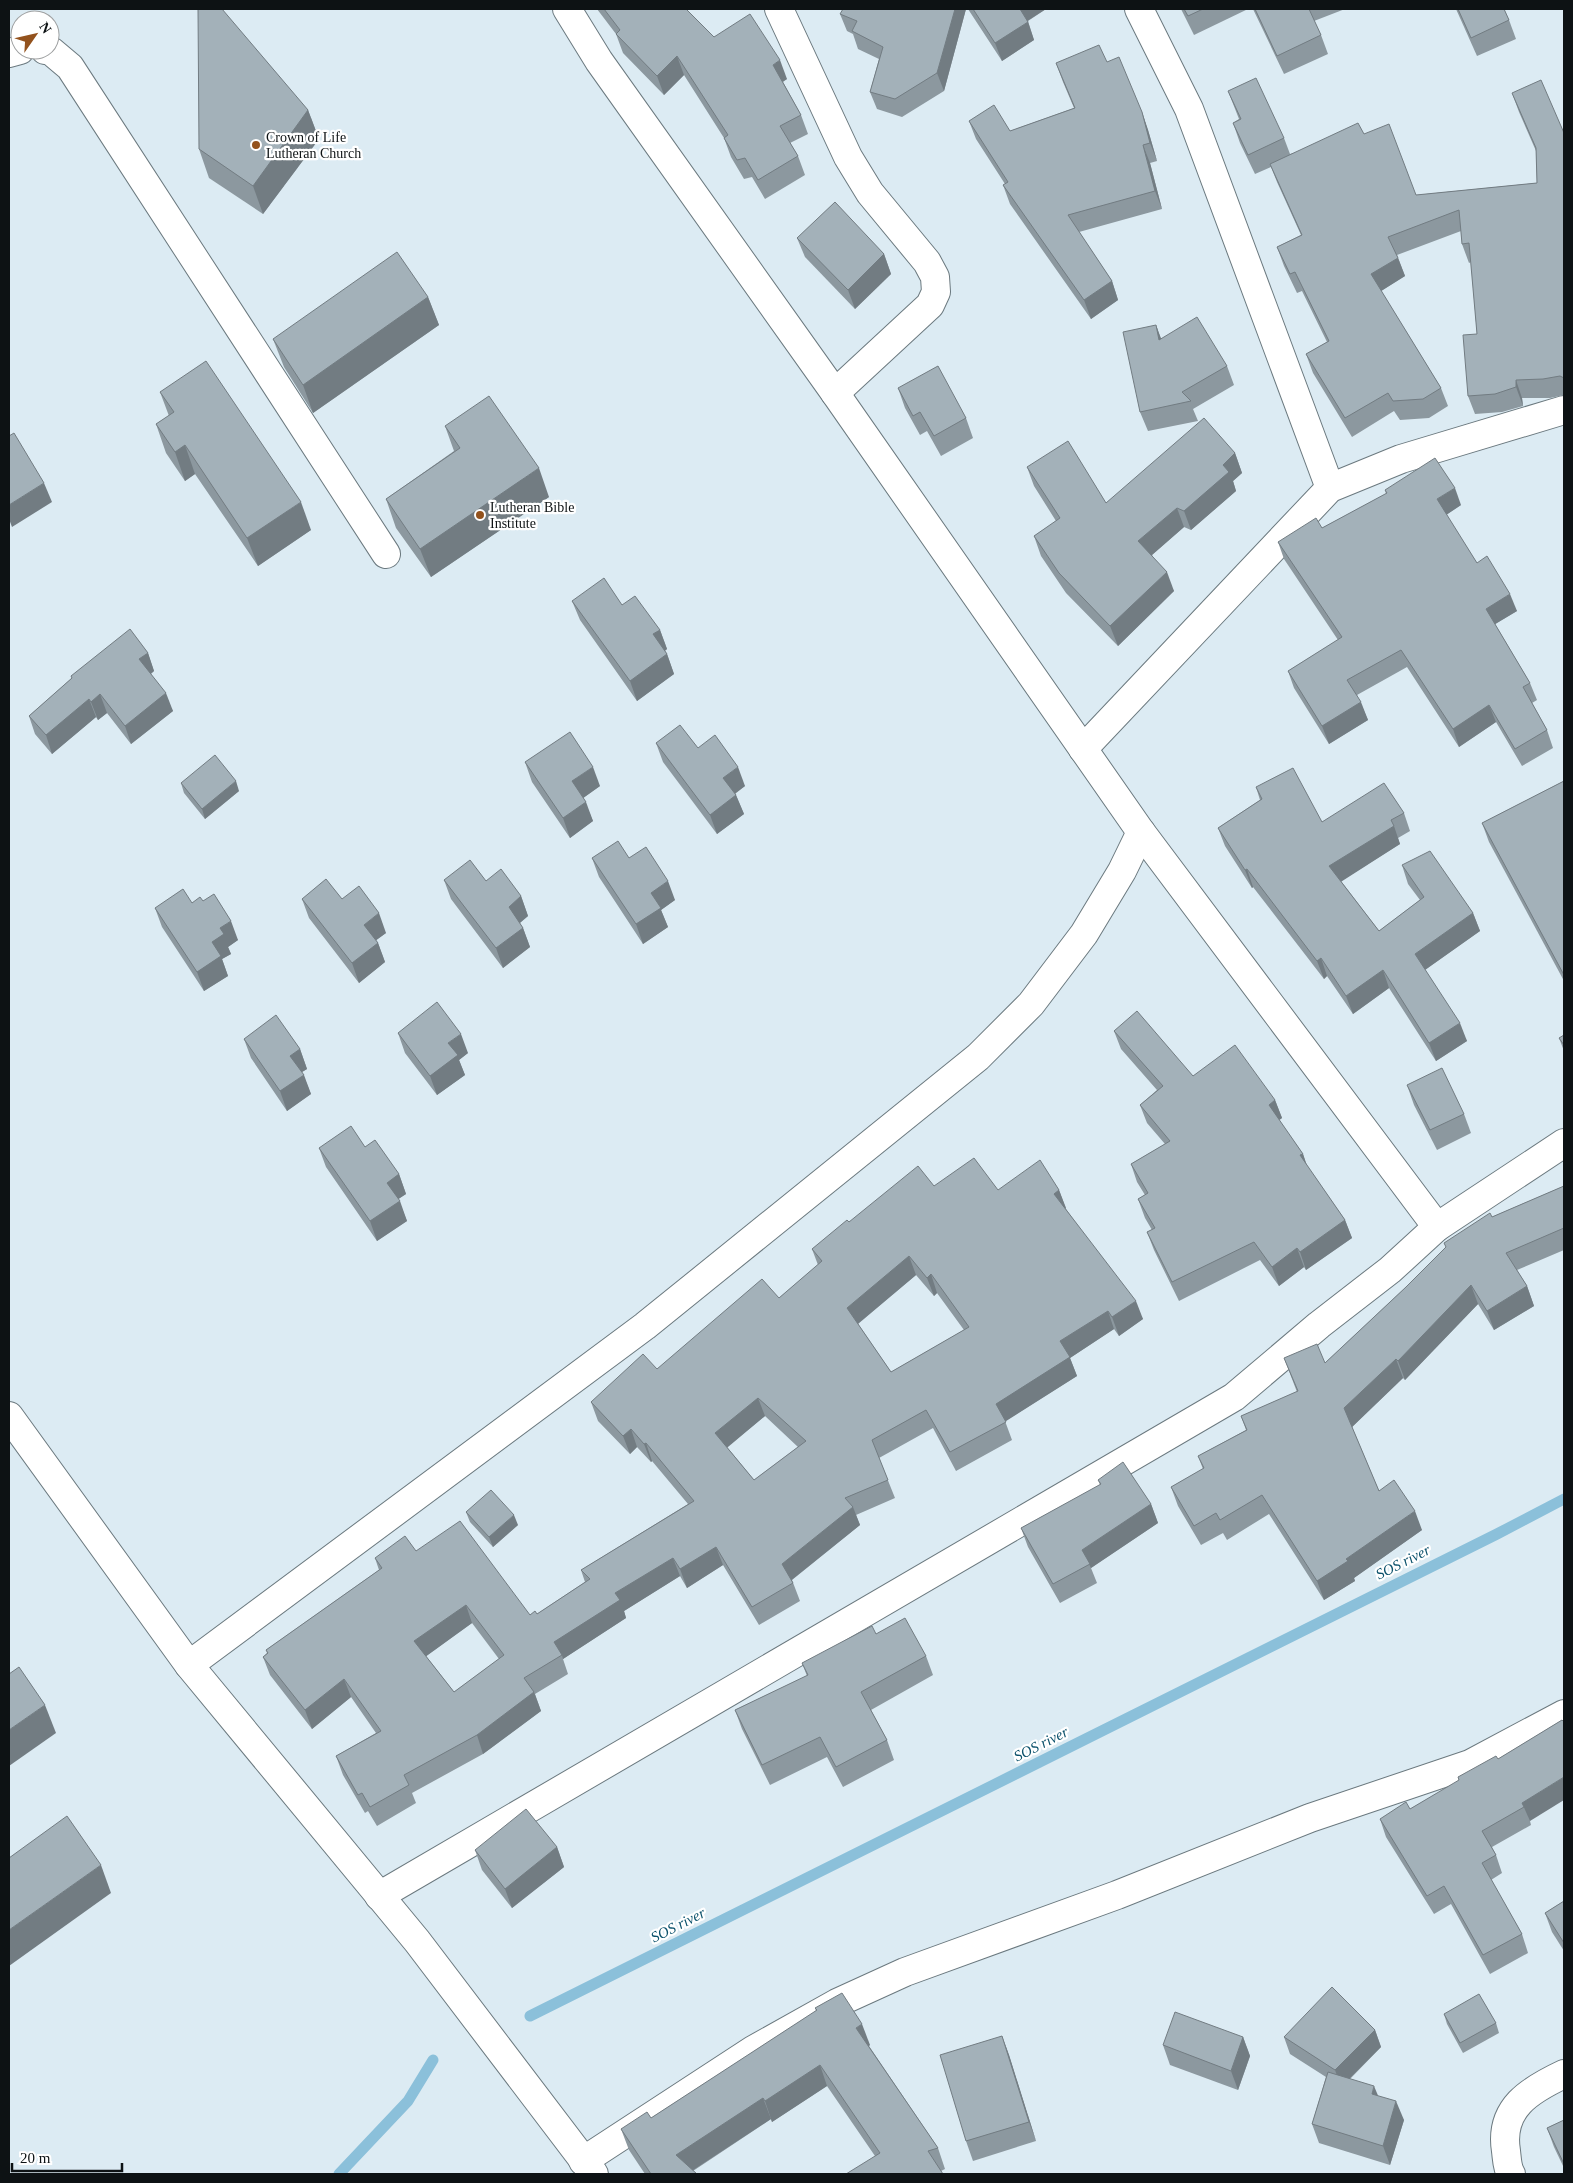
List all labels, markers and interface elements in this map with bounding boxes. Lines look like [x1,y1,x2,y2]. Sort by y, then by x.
north arrow [10,10,60,60]
text: N [36,20,54,36]
place label: Crown of Life Lutheran Church [266,130,361,161]
marker: Crown of Life Lutheran Church [250,139,262,151]
place label: Lutheran Bible Institute [490,500,574,531]
marker: Lutheran Bible Institute [474,509,486,521]
water label: SOS river [1373,1541,1433,1582]
water label: SOS river [1011,1723,1071,1764]
water label: SOS river [648,1904,708,1945]
scale bar [12,2140,122,2172]
text: 20 m [20,2150,51,2166]

